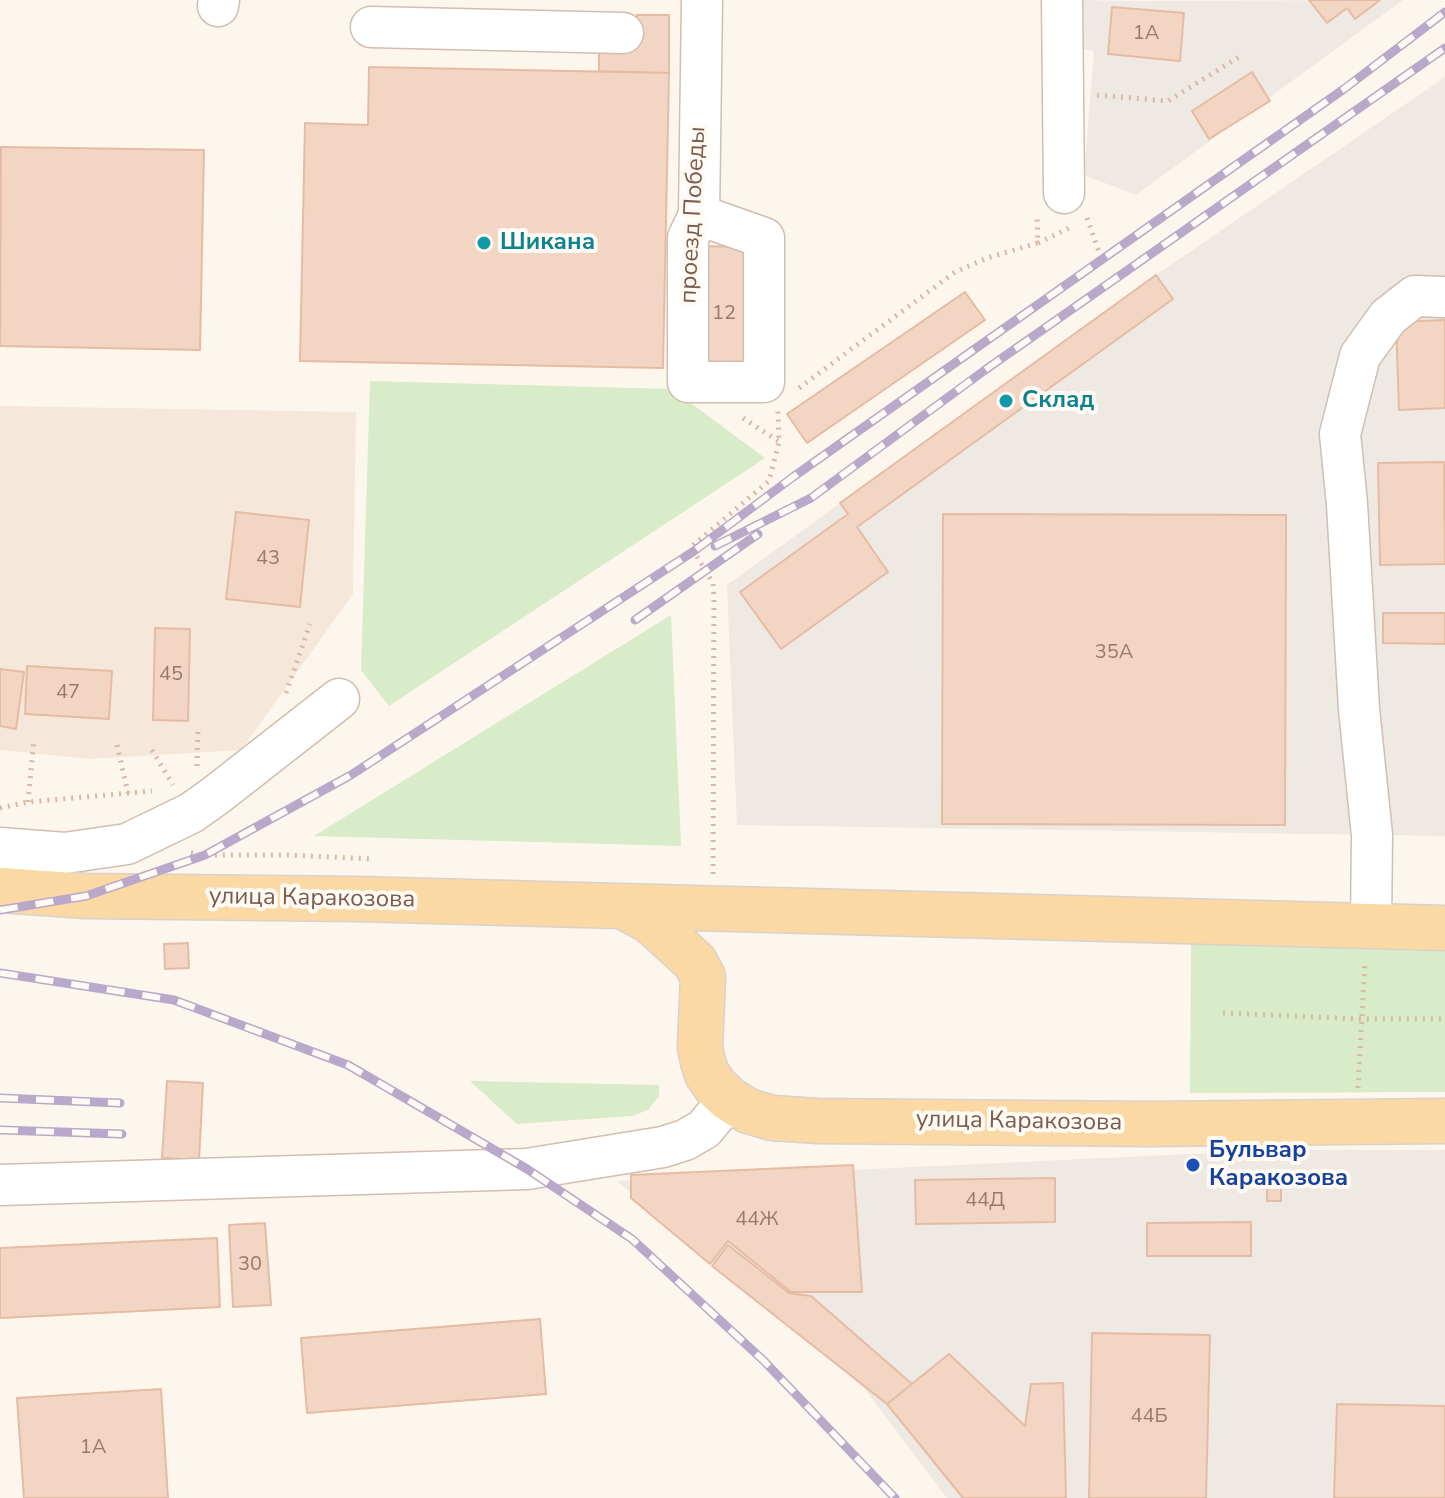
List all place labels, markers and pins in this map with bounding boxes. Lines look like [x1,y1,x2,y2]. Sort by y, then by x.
place label: Шикана [500,229,595,257]
marker: Шикана [475,234,493,252]
place label: Склад [1022,387,1094,415]
marker: Склад [997,392,1015,410]
place label: Бульвар Каракозова [1209,1137,1348,1193]
marker: Бульвар Каракозова [1184,1156,1202,1174]

